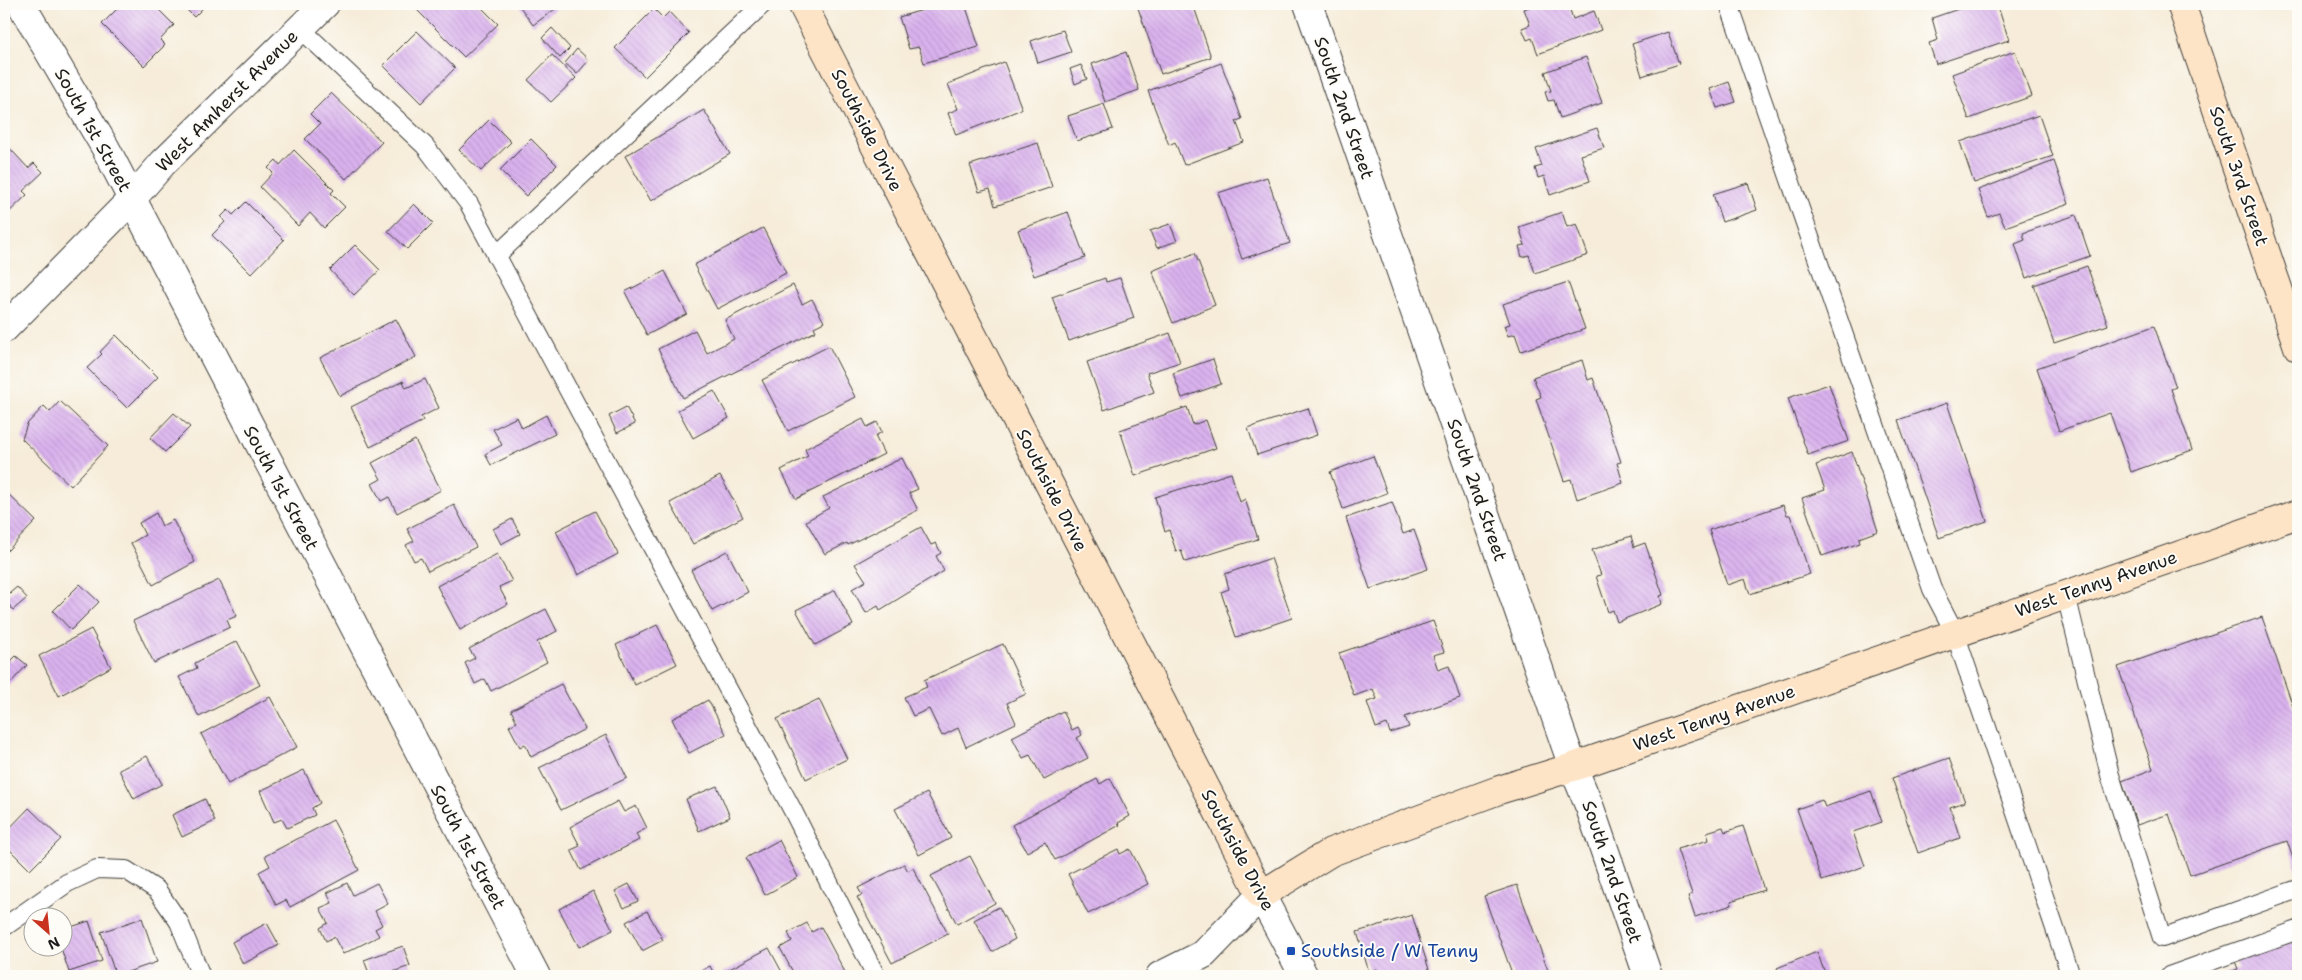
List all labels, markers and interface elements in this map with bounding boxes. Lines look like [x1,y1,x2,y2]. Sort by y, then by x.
street label: West Amherst Avenue [151,25,303,177]
street label: South 2nd Street [1308,33,1380,183]
street label: South 1st Street [49,64,137,196]
street label: Southside Drive [826,65,908,195]
street label: South 3rd Street [2204,103,2274,249]
street label: South 2nd Street [1441,415,1513,565]
street label: South 1st Street [238,421,324,555]
street label: Southside Drive [1011,425,1093,555]
street label: West Tenny Avenue [2012,545,2180,623]
street label: West Tenny Avenue [1630,679,1798,757]
street label: South 1st Street [425,780,511,914]
street label: Southside Drive [1196,785,1280,915]
street label: South 2nd Street [1576,797,1648,947]
north arrow [22,908,72,958]
text: N [45,933,63,954]
place label: Southside / W Tenny [1301,939,1479,963]
marker: Southside / W Tenny [1285,945,1297,957]

